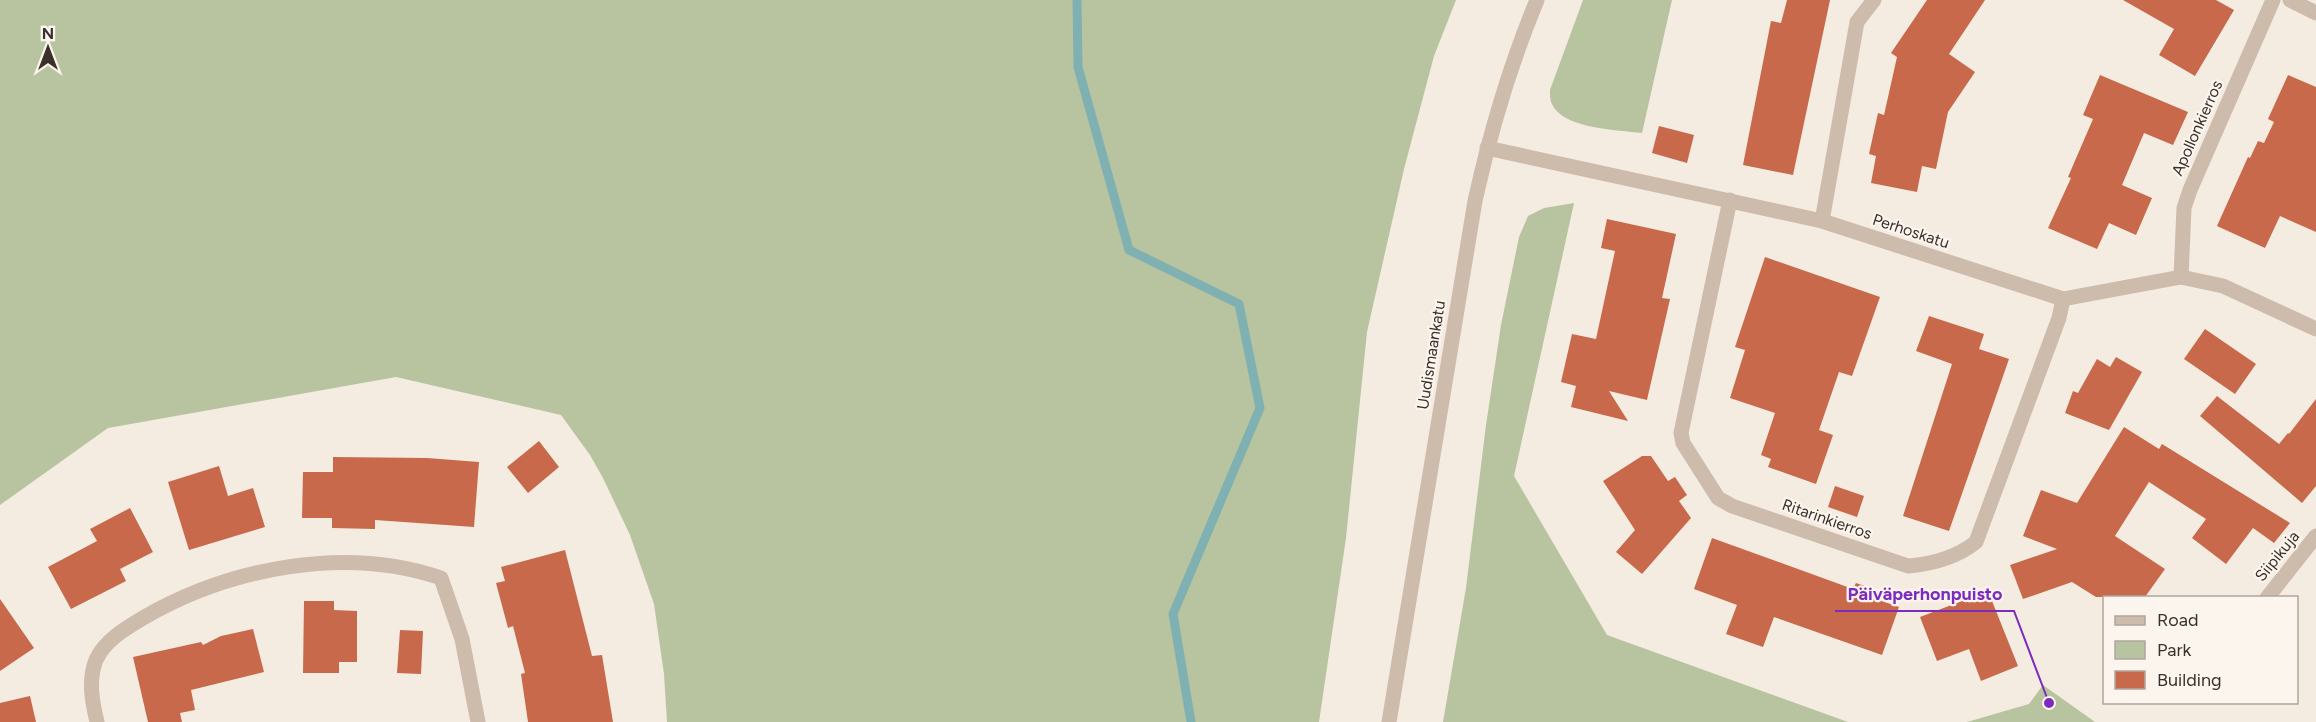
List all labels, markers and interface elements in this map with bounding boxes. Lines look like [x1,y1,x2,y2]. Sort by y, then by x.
north arrow [18,18,78,78]
text: N [42,24,54,43]
street label: Apollonkierros [2167,77,2227,179]
street label: Perhoskatu [1870,210,1952,252]
street label: Uudismaankatu [1413,299,1449,411]
street label: Ritarinkierros [1780,495,1874,543]
street label: Siipikuja [2251,527,2303,585]
callout: Päiväperhonpuisto [1835,575,2014,611]
text: Päiväperhonpuisto [1848,583,2002,605]
legend [2103,596,2298,704]
text: Road [2157,609,2198,631]
text: Park [2157,639,2192,661]
text: Building [2157,669,2222,691]

